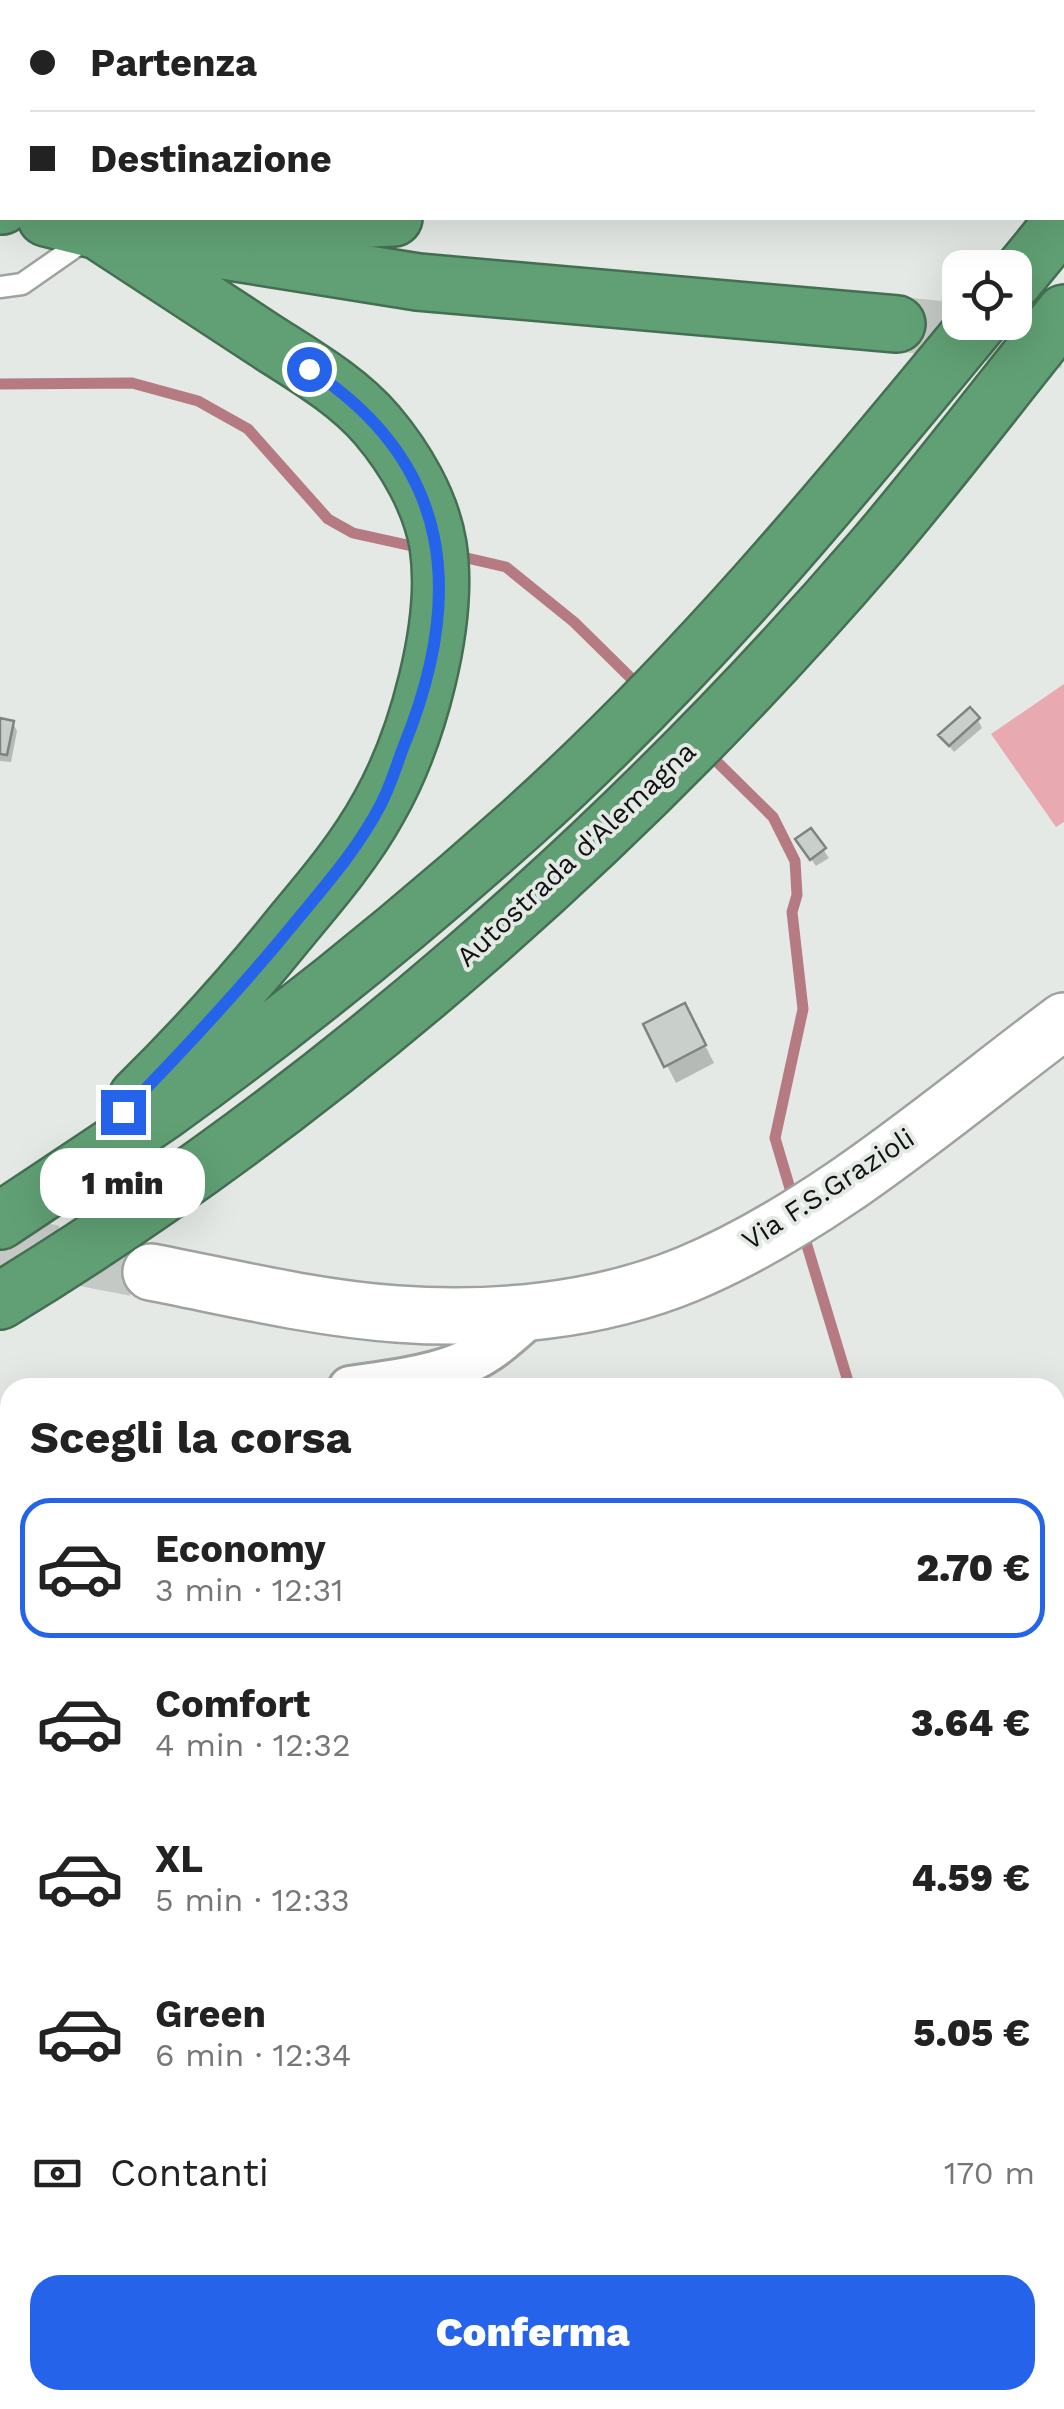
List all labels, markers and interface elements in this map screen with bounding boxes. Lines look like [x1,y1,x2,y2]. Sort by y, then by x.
text: Partenza [90,41,257,85]
text: Destinazione [90,137,332,181]
map controls [942,250,1032,340]
button: locate [942,250,1032,340]
route start [287,347,332,392]
street label: Autostrada d'Alemagna [450,734,702,973]
route end [101,1090,146,1135]
street label: Via F.S.Grazioli [736,1121,920,1257]
callout: 1 min [41,1147,206,1217]
text: 1 min [81,1164,164,1202]
text: Scegli la corsa [30,1411,352,1464]
icon: car [35,1523,125,1613]
text: Economy [155,1527,326,1571]
text: 2.70 € [916,1546,1030,1590]
text: 3 min · 12:31 [155,1571,344,1609]
icon: car [35,1678,125,1768]
text: Comfort [155,1682,310,1726]
text: 3.64 € [911,1701,1030,1745]
text: 4 min · 12:32 [155,1726,351,1764]
icon: car [35,1833,125,1923]
text: XL [155,1837,203,1881]
text: 4.59 € [911,1856,1030,1900]
text: 5 min · 12:33 [155,1881,350,1919]
icon: car [35,1988,125,2078]
text: Green [155,1992,266,2036]
text: 5.05 € [913,2011,1030,2055]
text: 6 min · 12:34 [155,2036,351,2074]
icon: cash [30,2146,85,2201]
text: Contanti [110,2151,269,2195]
text: 170 m [944,2154,1035,2192]
button: Conferma [30,2275,1035,2390]

